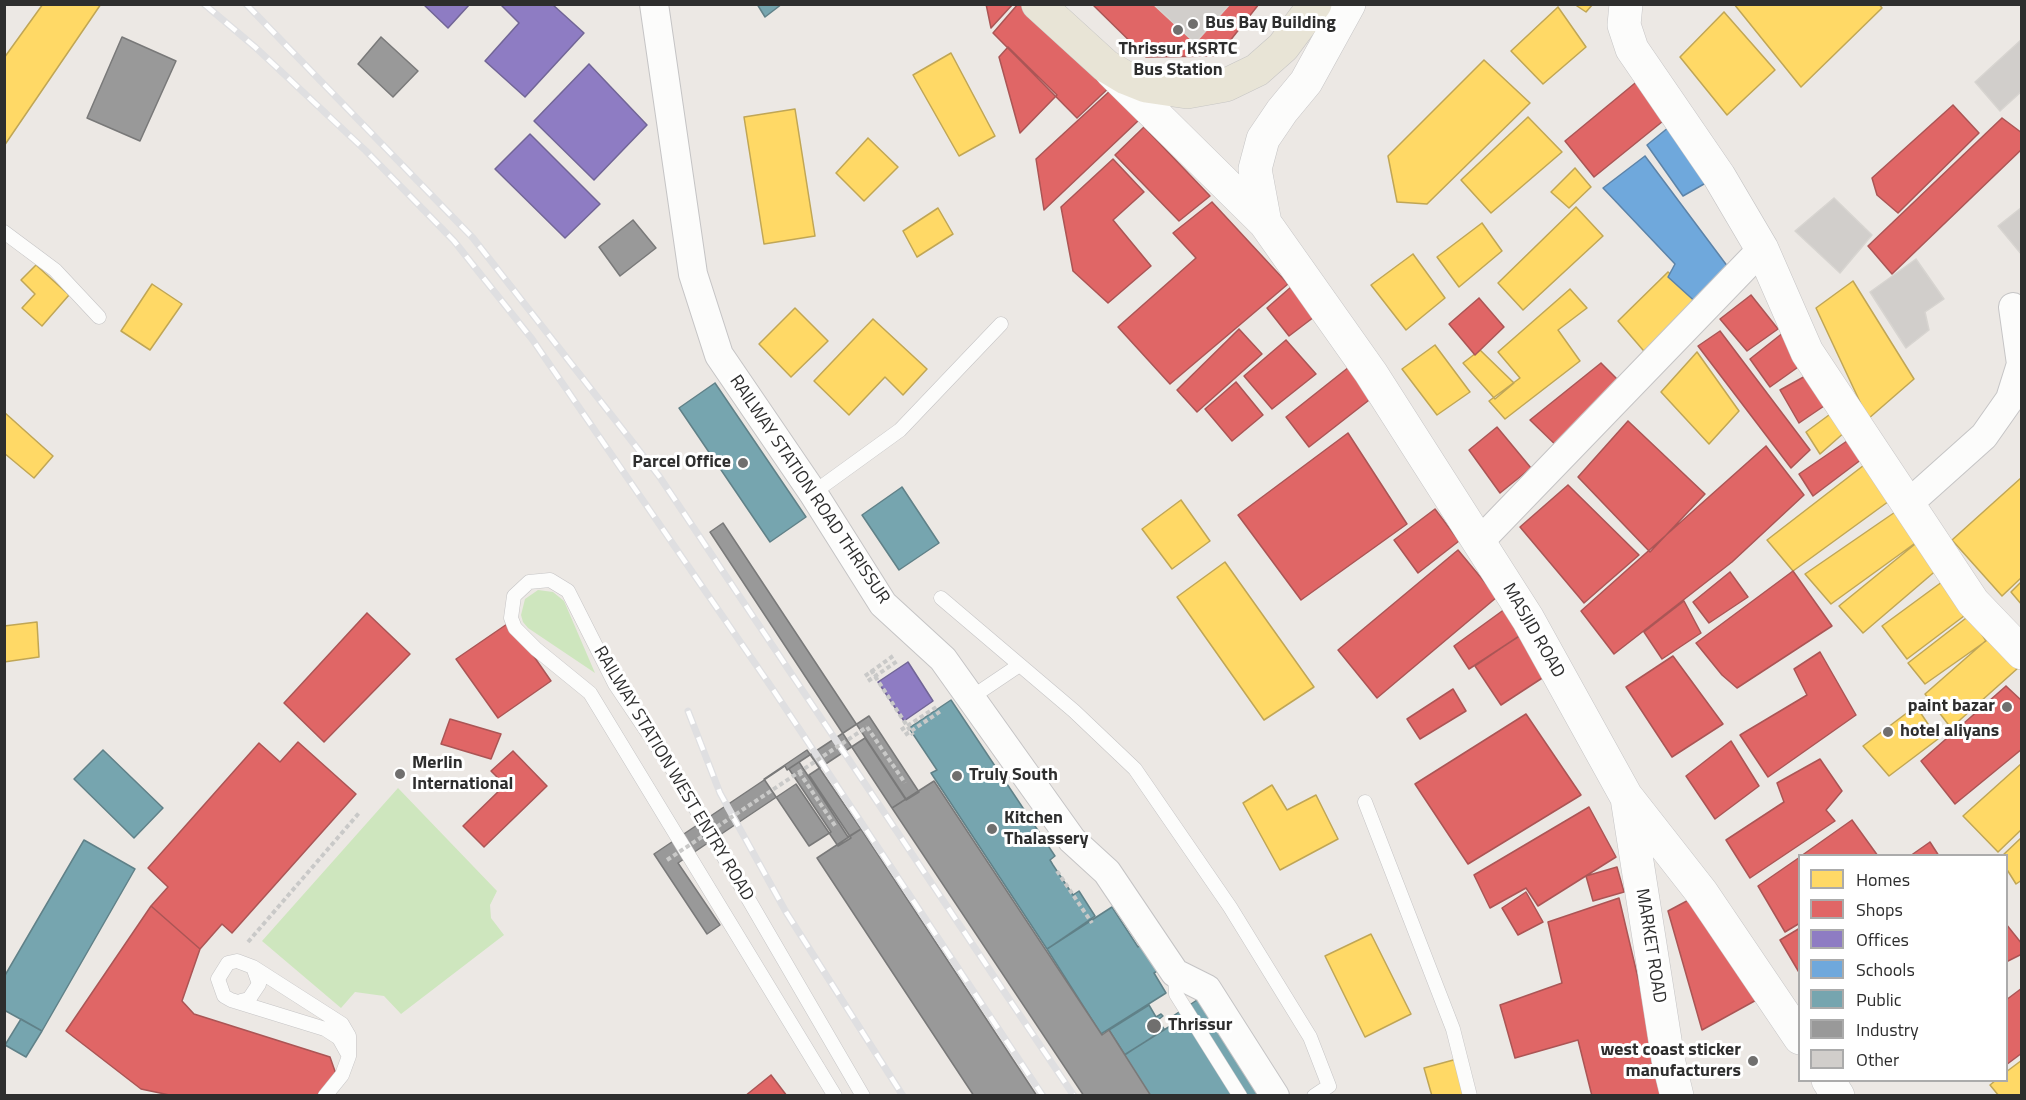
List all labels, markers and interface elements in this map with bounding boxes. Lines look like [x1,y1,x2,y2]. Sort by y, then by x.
place label: Bus Bay Building [1205,13,1336,35]
marker: Bus Bay Building [1186,17,1200,31]
marker: Thrissur KSRTC Bus Station [1171,23,1185,37]
place label: Thrissur KSRTC Bus Station [1118,39,1238,82]
street label: RAILWAY STATION ROAD THRISSUR [724,371,894,609]
place label: Parcel Office [632,452,731,474]
marker: Parcel Office [736,456,750,470]
street label: MASJID ROAD [1497,580,1569,682]
street label: RAILWAY STATION WEST ENTRY ROAD [588,643,758,905]
place label: paint bazar [1908,696,1995,718]
marker: paint bazar [2000,700,2014,714]
place label: hotel aliyans [1900,721,1999,743]
marker: hotel aliyans [1881,725,1895,739]
place label: Merlin International [412,753,513,795]
place label: Truly South [969,765,1058,787]
marker: Merlin International [393,767,407,781]
marker: Truly South [950,769,964,783]
place label: Kitchen Thalassery [1004,808,1089,850]
marker: Kitchen Thalassery [985,822,999,836]
legend [1798,854,2008,1082]
text: Homes [1856,866,1910,893]
street label: MARKET ROAD [1630,887,1670,1005]
text: Shops [1856,896,1903,923]
text: Offices [1856,926,1909,953]
text: Schools [1856,956,1915,983]
text: Public [1856,986,1902,1013]
place label: Thrissur [1168,1015,1232,1037]
text: Industry [1856,1016,1919,1043]
marker: Thrissur [1145,1017,1163,1035]
place label: west coast sticker manufacturers [1600,1040,1741,1082]
text: Other [1856,1046,1899,1073]
marker: west coast sticker manufacturers [1746,1054,1760,1068]

